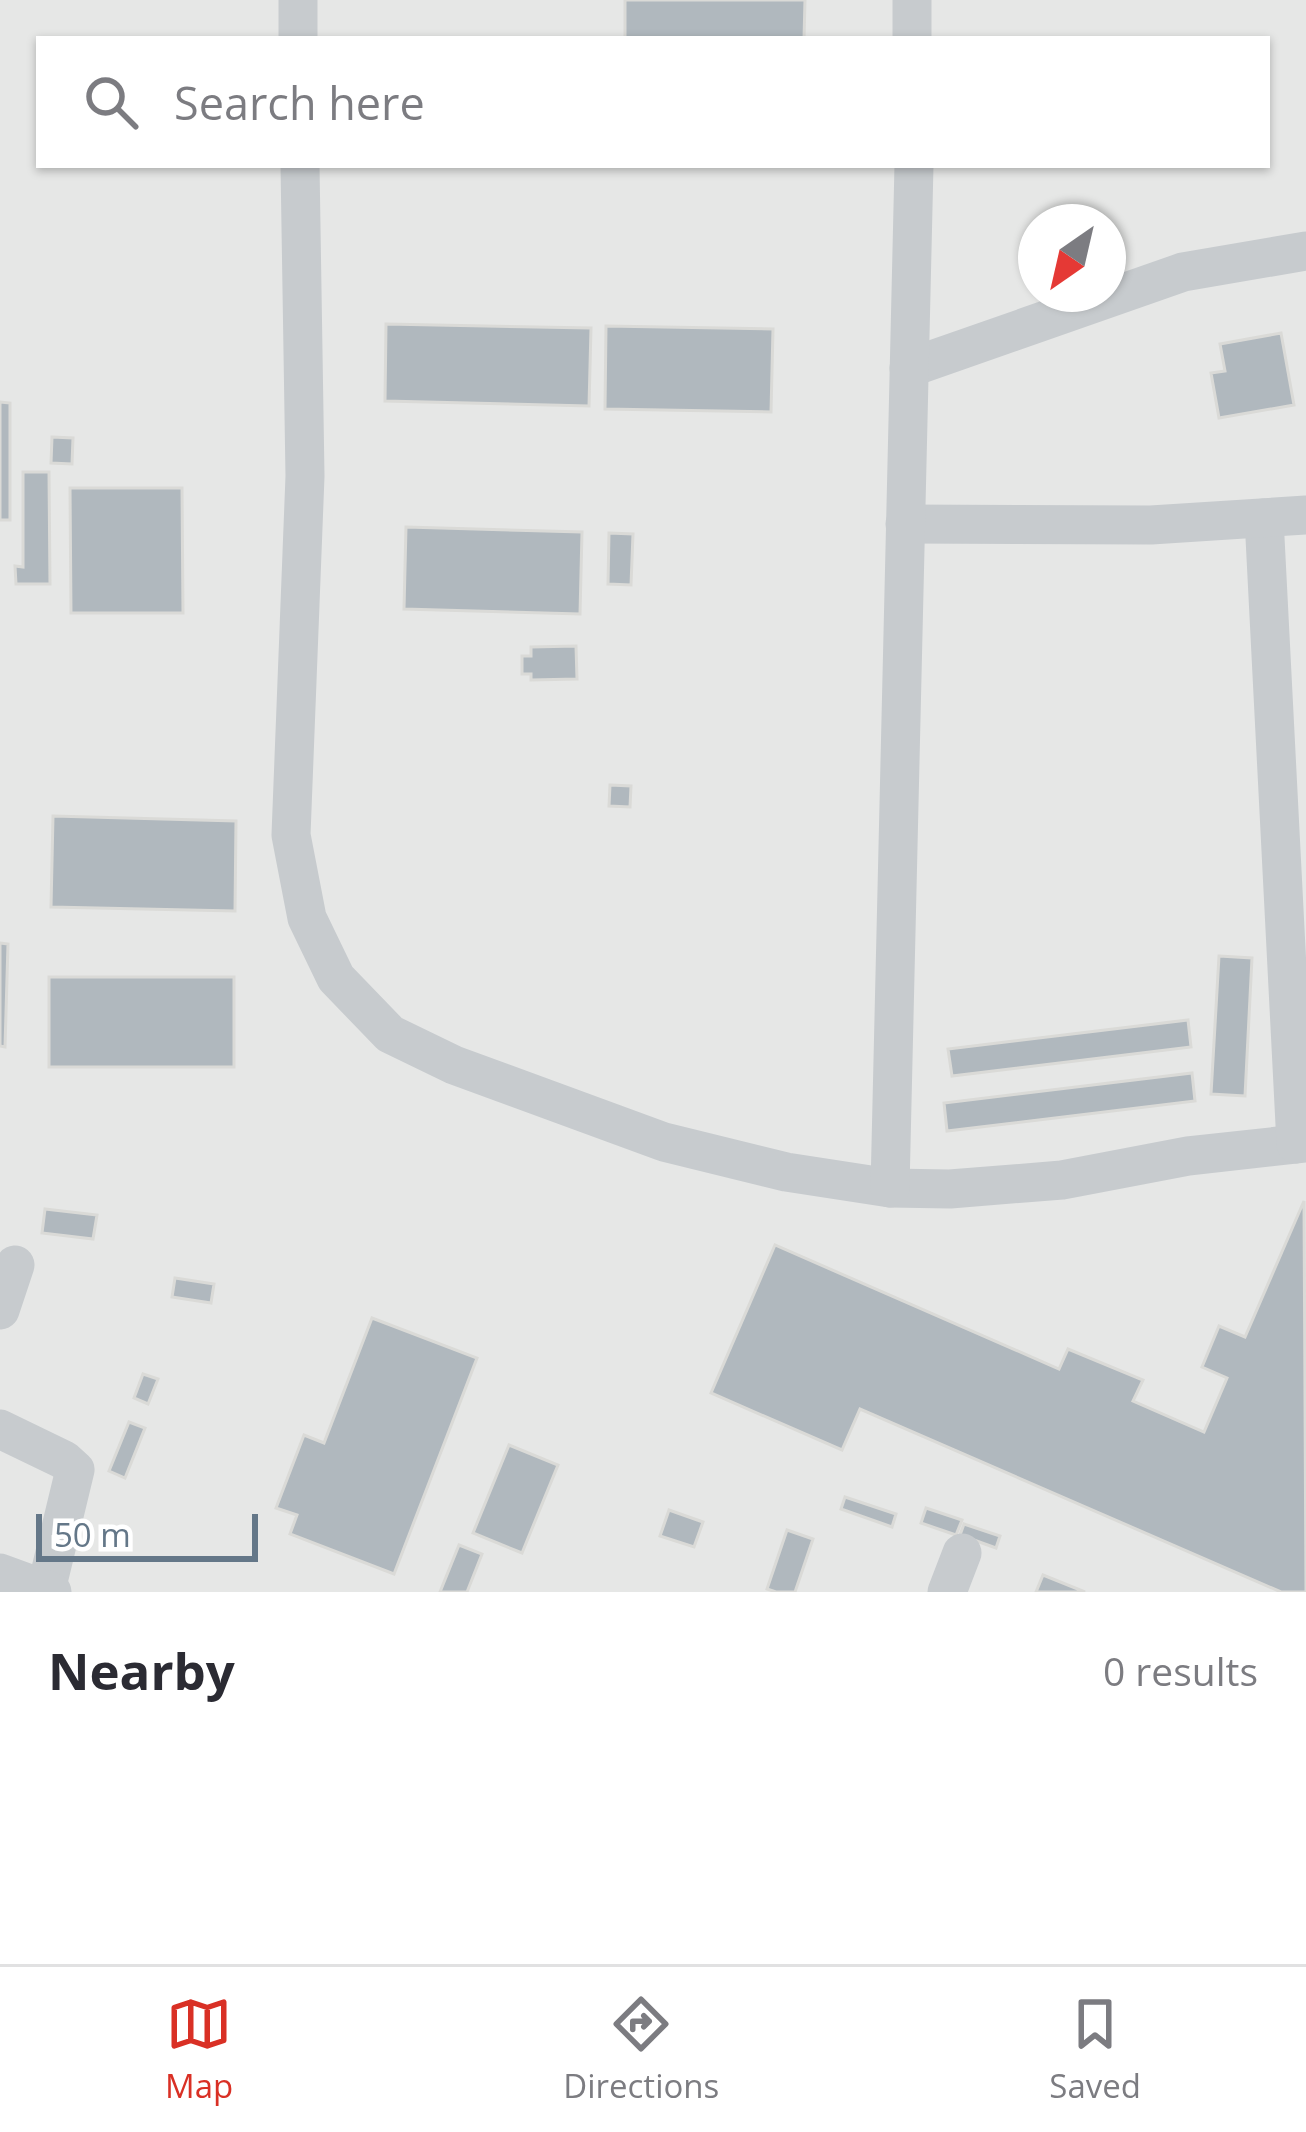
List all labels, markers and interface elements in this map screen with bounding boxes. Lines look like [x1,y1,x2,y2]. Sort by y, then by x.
search box [36,36,1270,168]
icon: search [78,69,144,135]
text: Search here [174,72,425,133]
north arrow [1018,204,1126,312]
scale bar [36,1508,258,1561]
text: 50 m [54,1512,131,1557]
text: Nearby [48,1635,235,1705]
text: 0 results [1103,1644,1258,1697]
tab: Map [165,1991,233,2108]
tab: Directions [563,1991,719,2108]
tab: Saved [1049,1991,1141,2108]

